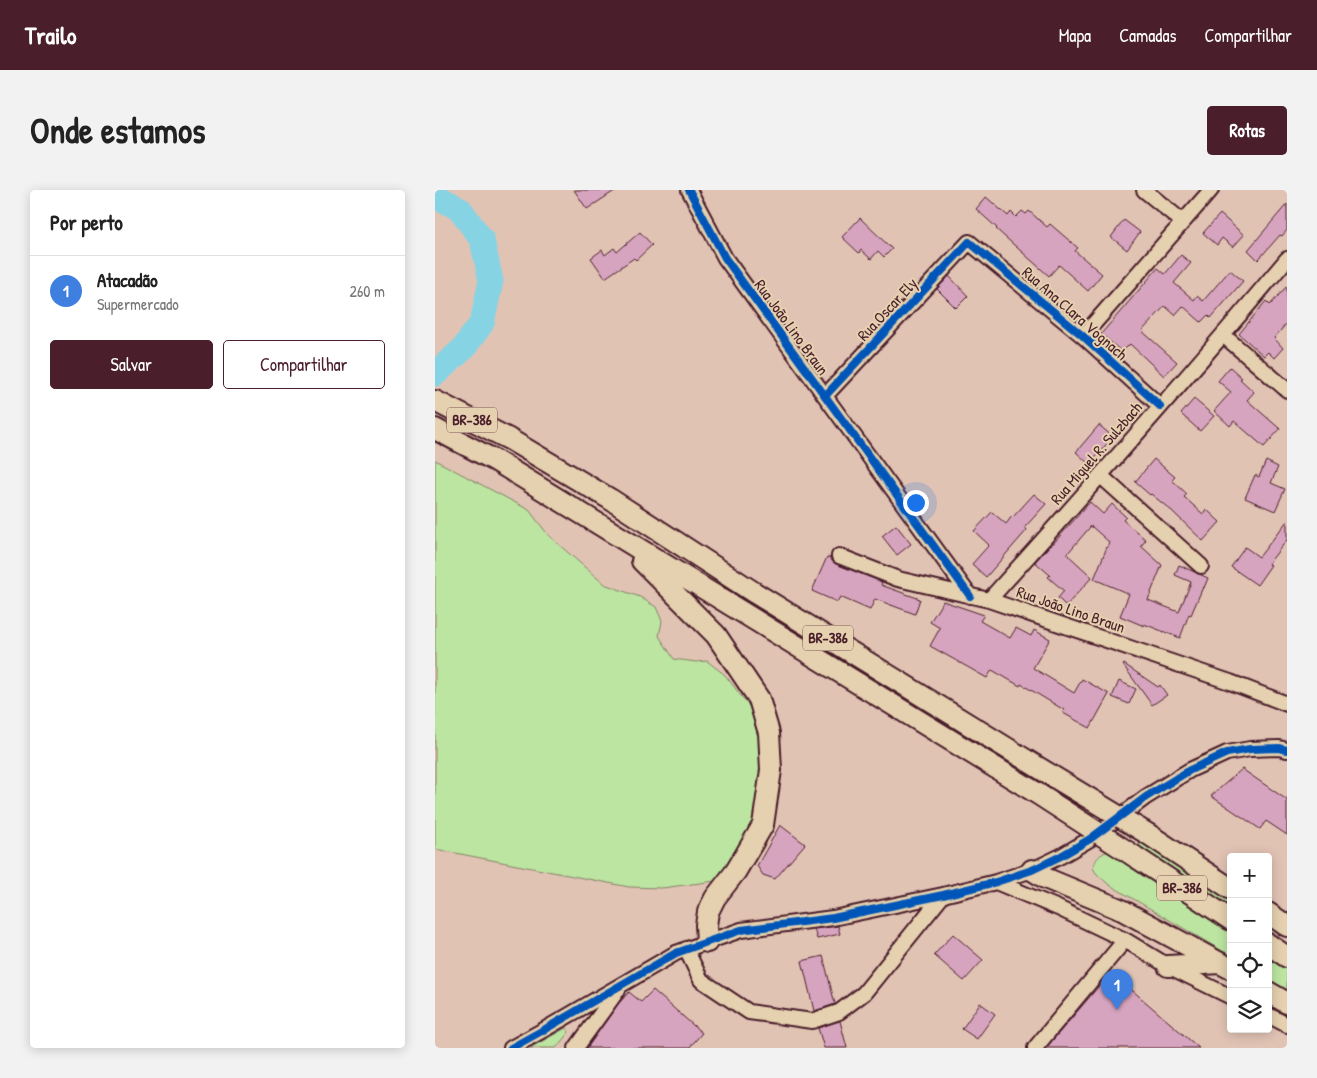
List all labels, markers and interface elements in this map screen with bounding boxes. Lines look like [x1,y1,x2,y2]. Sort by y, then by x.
text: Trailo [25,19,76,51]
text: Mapa [1059,23,1091,48]
text: Camadas [1119,23,1176,48]
text: Compartilhar [1204,23,1292,48]
button: Rotas [1207,106,1287,155]
text: Onde estamos [30,107,205,154]
text: Por perto [50,208,123,237]
street label: Rua Ana Clara Vognach [1018,261,1133,365]
text: Atacadão [97,267,158,293]
street label: Rua Oscar Ely [852,272,922,345]
street label: Rua João Lino Braun [750,275,834,379]
text: 1 [63,280,69,302]
text: 260 m [349,280,385,302]
text: Supermercado [97,293,179,315]
button: Salvar [50,340,213,389]
button: Compartilhar [223,340,385,389]
street label: Rua Miguel R. Sulzbach [1045,397,1147,509]
road number: BR-386 [447,408,497,432]
your location [903,490,929,516]
street label: Rua João Lino Braun [1014,580,1128,638]
road number: BR-386 [803,626,853,650]
map controls [1227,853,1272,1033]
button: + [1227,853,1272,898]
road number: BR-386 [1157,876,1207,900]
button: − [1227,898,1272,943]
button: locate [1227,943,1272,988]
pin: 1 [1101,969,1133,1010]
button: layers [1227,988,1272,1033]

